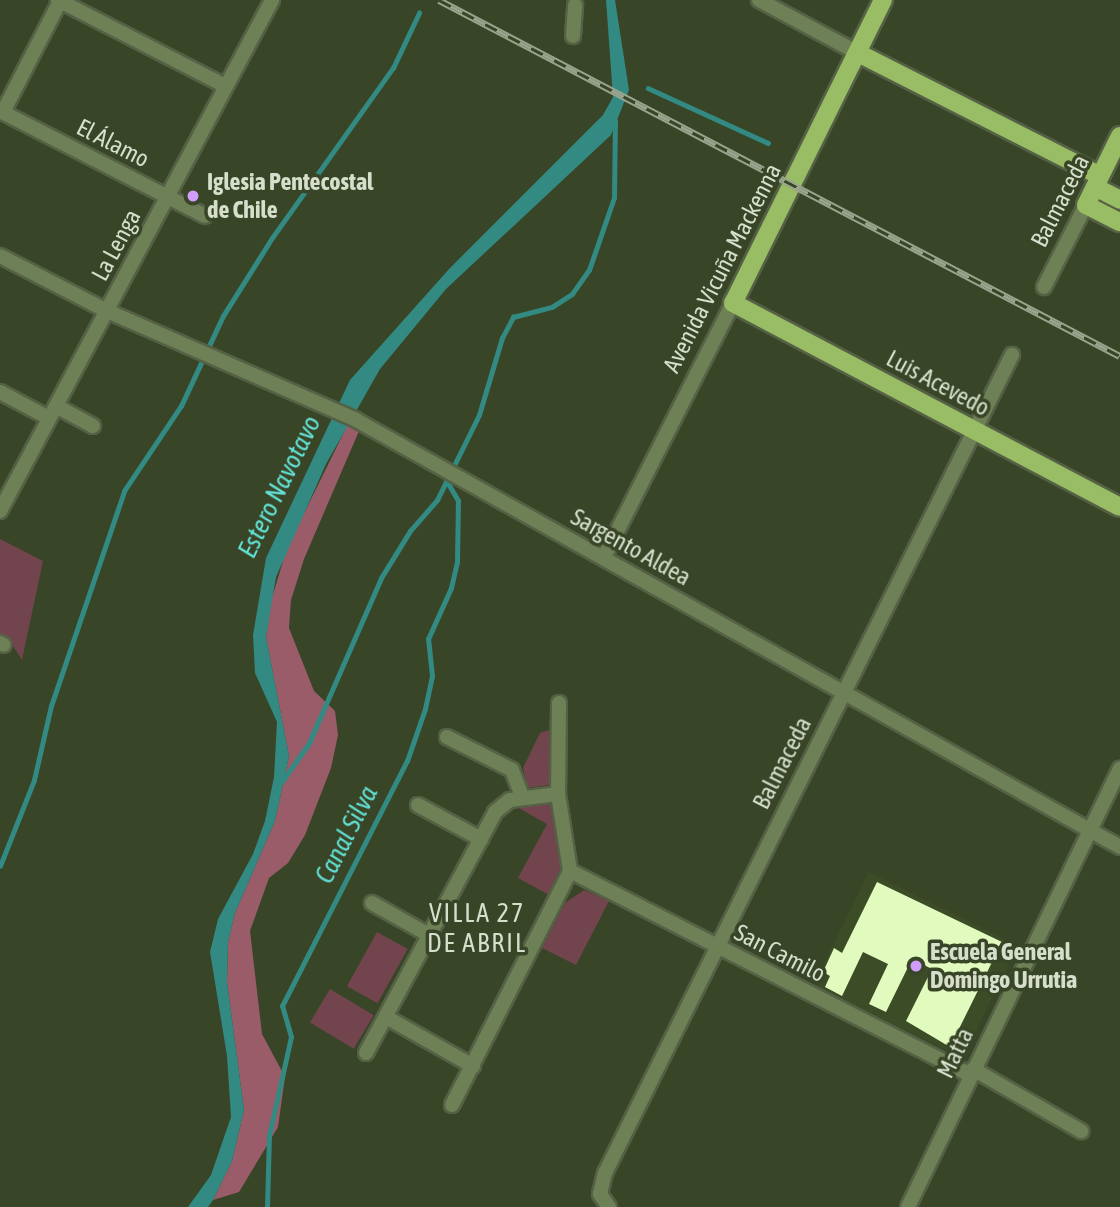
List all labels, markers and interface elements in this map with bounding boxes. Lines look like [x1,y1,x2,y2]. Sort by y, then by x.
street label: El Álamo [72,113,154,173]
street label: Balmaceda [1025,150,1095,252]
street label: Avenida Vicuña Mackenna [657,159,787,377]
place label: Iglesia Pentecostal de Chile [207,168,373,224]
marker: Iglesia Pentecostal de Chile [185,188,201,204]
street label: La Lenga [85,204,147,286]
street label: Luis Acevedo [882,344,994,422]
water label: Estero Navotavo [232,411,328,563]
street label: Sargento Aldea [566,502,696,592]
street label: Balmaceda [747,712,817,814]
water label: Canal Silva [309,781,385,889]
district label: VILLA 27 DE ABRIL [428,898,526,960]
street label: San Camilo [730,918,830,988]
place label: Escuela General Domingo Urrutia [930,938,1077,994]
marker: Escuela General Domingo Urrutia [908,958,924,974]
street label: Matta [931,1023,979,1083]

